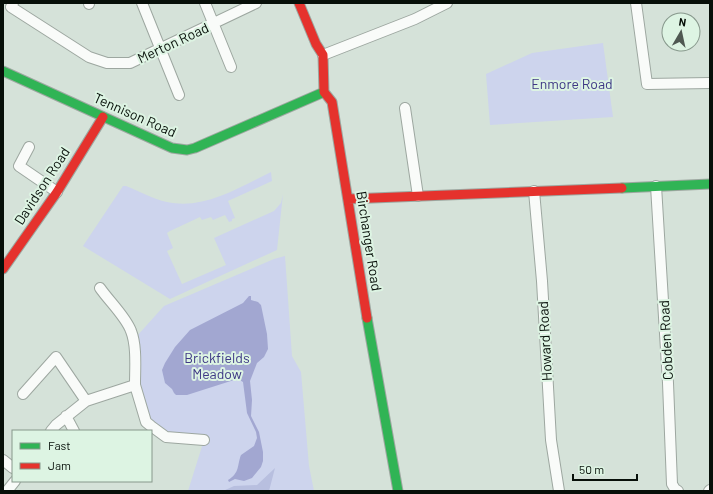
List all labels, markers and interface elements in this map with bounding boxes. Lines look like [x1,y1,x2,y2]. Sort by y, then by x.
north arrow [661,12,701,52]
text: N [678,15,687,29]
street label: Merton Road [134,19,211,66]
park label: Enmore Road [531,75,613,92]
street label: Tennison Road [91,89,179,140]
street label: Davidson Road [10,144,73,228]
street label: Birchanger Road [353,190,386,292]
street label: Cobden Road [655,300,676,380]
street label: Howard Road [534,301,555,381]
park label: Brickfields Meadow [184,349,250,382]
legend [12,430,152,482]
text: Fast [48,438,71,452]
scale bar [573,456,637,482]
text: Jam [48,458,71,472]
text: 50 m [579,462,604,476]

